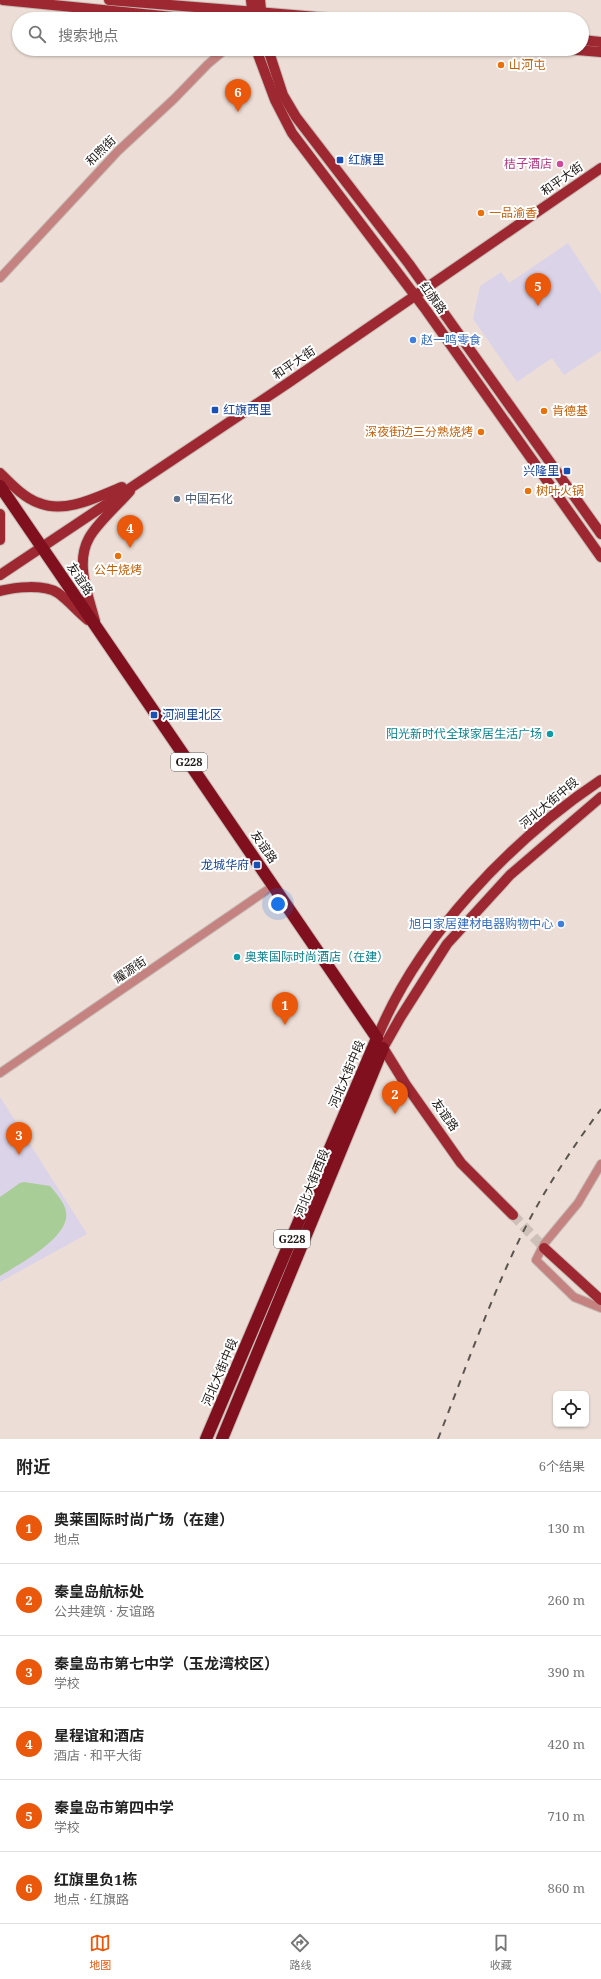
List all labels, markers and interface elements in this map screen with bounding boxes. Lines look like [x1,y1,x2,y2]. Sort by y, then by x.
search box [12,12,589,56]
icon: search [26,23,48,45]
text: 搜索地点 [58,25,118,45]
place label: 山河屯 [509,56,545,73]
marker: 山河屯 [496,60,506,70]
pin: 6 [225,79,251,112]
street label: 和煦街 [82,132,119,169]
place label: 红旗里 [348,151,384,168]
marker: 红旗里 [335,155,345,165]
place label: 桔子酒店 [504,155,552,172]
street label: 和平大街 [537,158,586,199]
marker: 桔子酒店 [555,159,565,169]
place label: 一品渝香 [489,204,537,221]
marker: 一品渝香 [476,208,486,218]
pin: 5 [525,273,551,306]
street label: 红旗路 [416,278,451,317]
place label: 赵一鸣零食 [421,331,481,348]
marker: 赵一鸣零食 [408,335,418,345]
street label: 和平大街 [269,342,318,383]
place label: 红旗西里 [223,401,271,418]
place label: 肯德基 [552,402,588,419]
marker: 红旗西里 [210,405,220,415]
marker: 肯德基 [539,406,549,416]
place label: 深夜街边三分熟烧烤 [365,423,473,440]
marker: 深夜街边三分熟烧烤 [476,427,486,437]
place label: 兴隆里 [523,462,559,479]
marker: 兴隆里 [562,466,572,476]
place label: 树叶火锅 [536,482,584,499]
marker: 树叶火锅 [523,486,533,496]
place label: 中国石化 [185,490,233,507]
marker: 中国石化 [172,494,182,504]
pin: 4 [117,515,143,548]
marker: 公牛烧烤 [113,551,123,561]
street label: 友谊路 [63,559,98,598]
place label: 公牛烧烤 [94,561,142,578]
place label: 河涧里北区 [162,706,222,723]
marker: 河涧里北区 [149,710,159,720]
place label: 阳光新时代全球家居生活广场 [386,725,542,742]
marker: 阳光新时代全球家居生活广场 [545,729,555,739]
road number: G228 [171,753,207,771]
street label: 河北大街中段 [516,773,582,832]
street label: 友谊路 [247,827,282,866]
place label: 龙城华府 [201,856,249,873]
marker: 龙城华府 [252,860,262,870]
your location [268,894,288,914]
place label: 旭日家居建材电器购物中心 [409,915,553,932]
marker: 旭日家居建材电器购物中心 [556,919,566,929]
place label: 奥莱国际时尚酒店（在建） [245,948,389,965]
street label: 耀源街 [110,952,149,987]
marker: 奥莱国际时尚酒店（在建） [232,952,242,962]
pin: 1 [272,992,298,1025]
street label: 河北大街中段 [325,1037,368,1110]
pin: 2 [382,1081,408,1114]
street label: 友谊路 [428,1095,463,1134]
pin: 3 [6,1122,32,1155]
street label: 河北大街西段 [290,1146,333,1219]
road number: G228 [274,1230,310,1248]
street label: 河北大街中段 [198,1335,241,1408]
map controls [553,1391,589,1427]
button: locate [553,1391,589,1427]
text: 附近 [16,1455,50,1478]
text: 6个结果 [539,1457,585,1475]
text: 奥莱国际时尚广场（在建） [54,1509,234,1529]
text: 1 [25,1519,33,1537]
text: 130 m [548,1519,585,1537]
text: 地点 [54,1530,80,1548]
text: 秦皇岛航标处 [54,1581,144,1601]
text: 2 [25,1591,33,1609]
text: 260 m [548,1591,585,1609]
text: 公共建筑 · 友谊路 [54,1602,155,1620]
text: 秦皇岛市第七中学（玉龙湾校区） [54,1653,279,1673]
text: 3 [25,1663,33,1681]
text: 390 m [548,1663,585,1681]
text: 学校 [54,1674,80,1692]
text: 星程谊和酒店 [54,1725,144,1745]
text: 4 [25,1735,33,1753]
text: 420 m [548,1735,585,1753]
text: 酒店 · 和平大街 [54,1746,142,1764]
text: 秦皇岛市第四中学 [54,1797,174,1817]
text: 5 [25,1807,33,1825]
text: 710 m [548,1807,585,1825]
text: 学校 [54,1818,80,1836]
text: 红旗里负1栋 [54,1869,137,1889]
text: 6 [25,1879,33,1897]
text: 860 m [548,1879,585,1897]
text: 地点 · 红旗路 [54,1890,129,1908]
tab: 地图 [89,1932,111,1972]
tab: 路线 [289,1932,311,1972]
tab: 收藏 [490,1932,512,1972]

